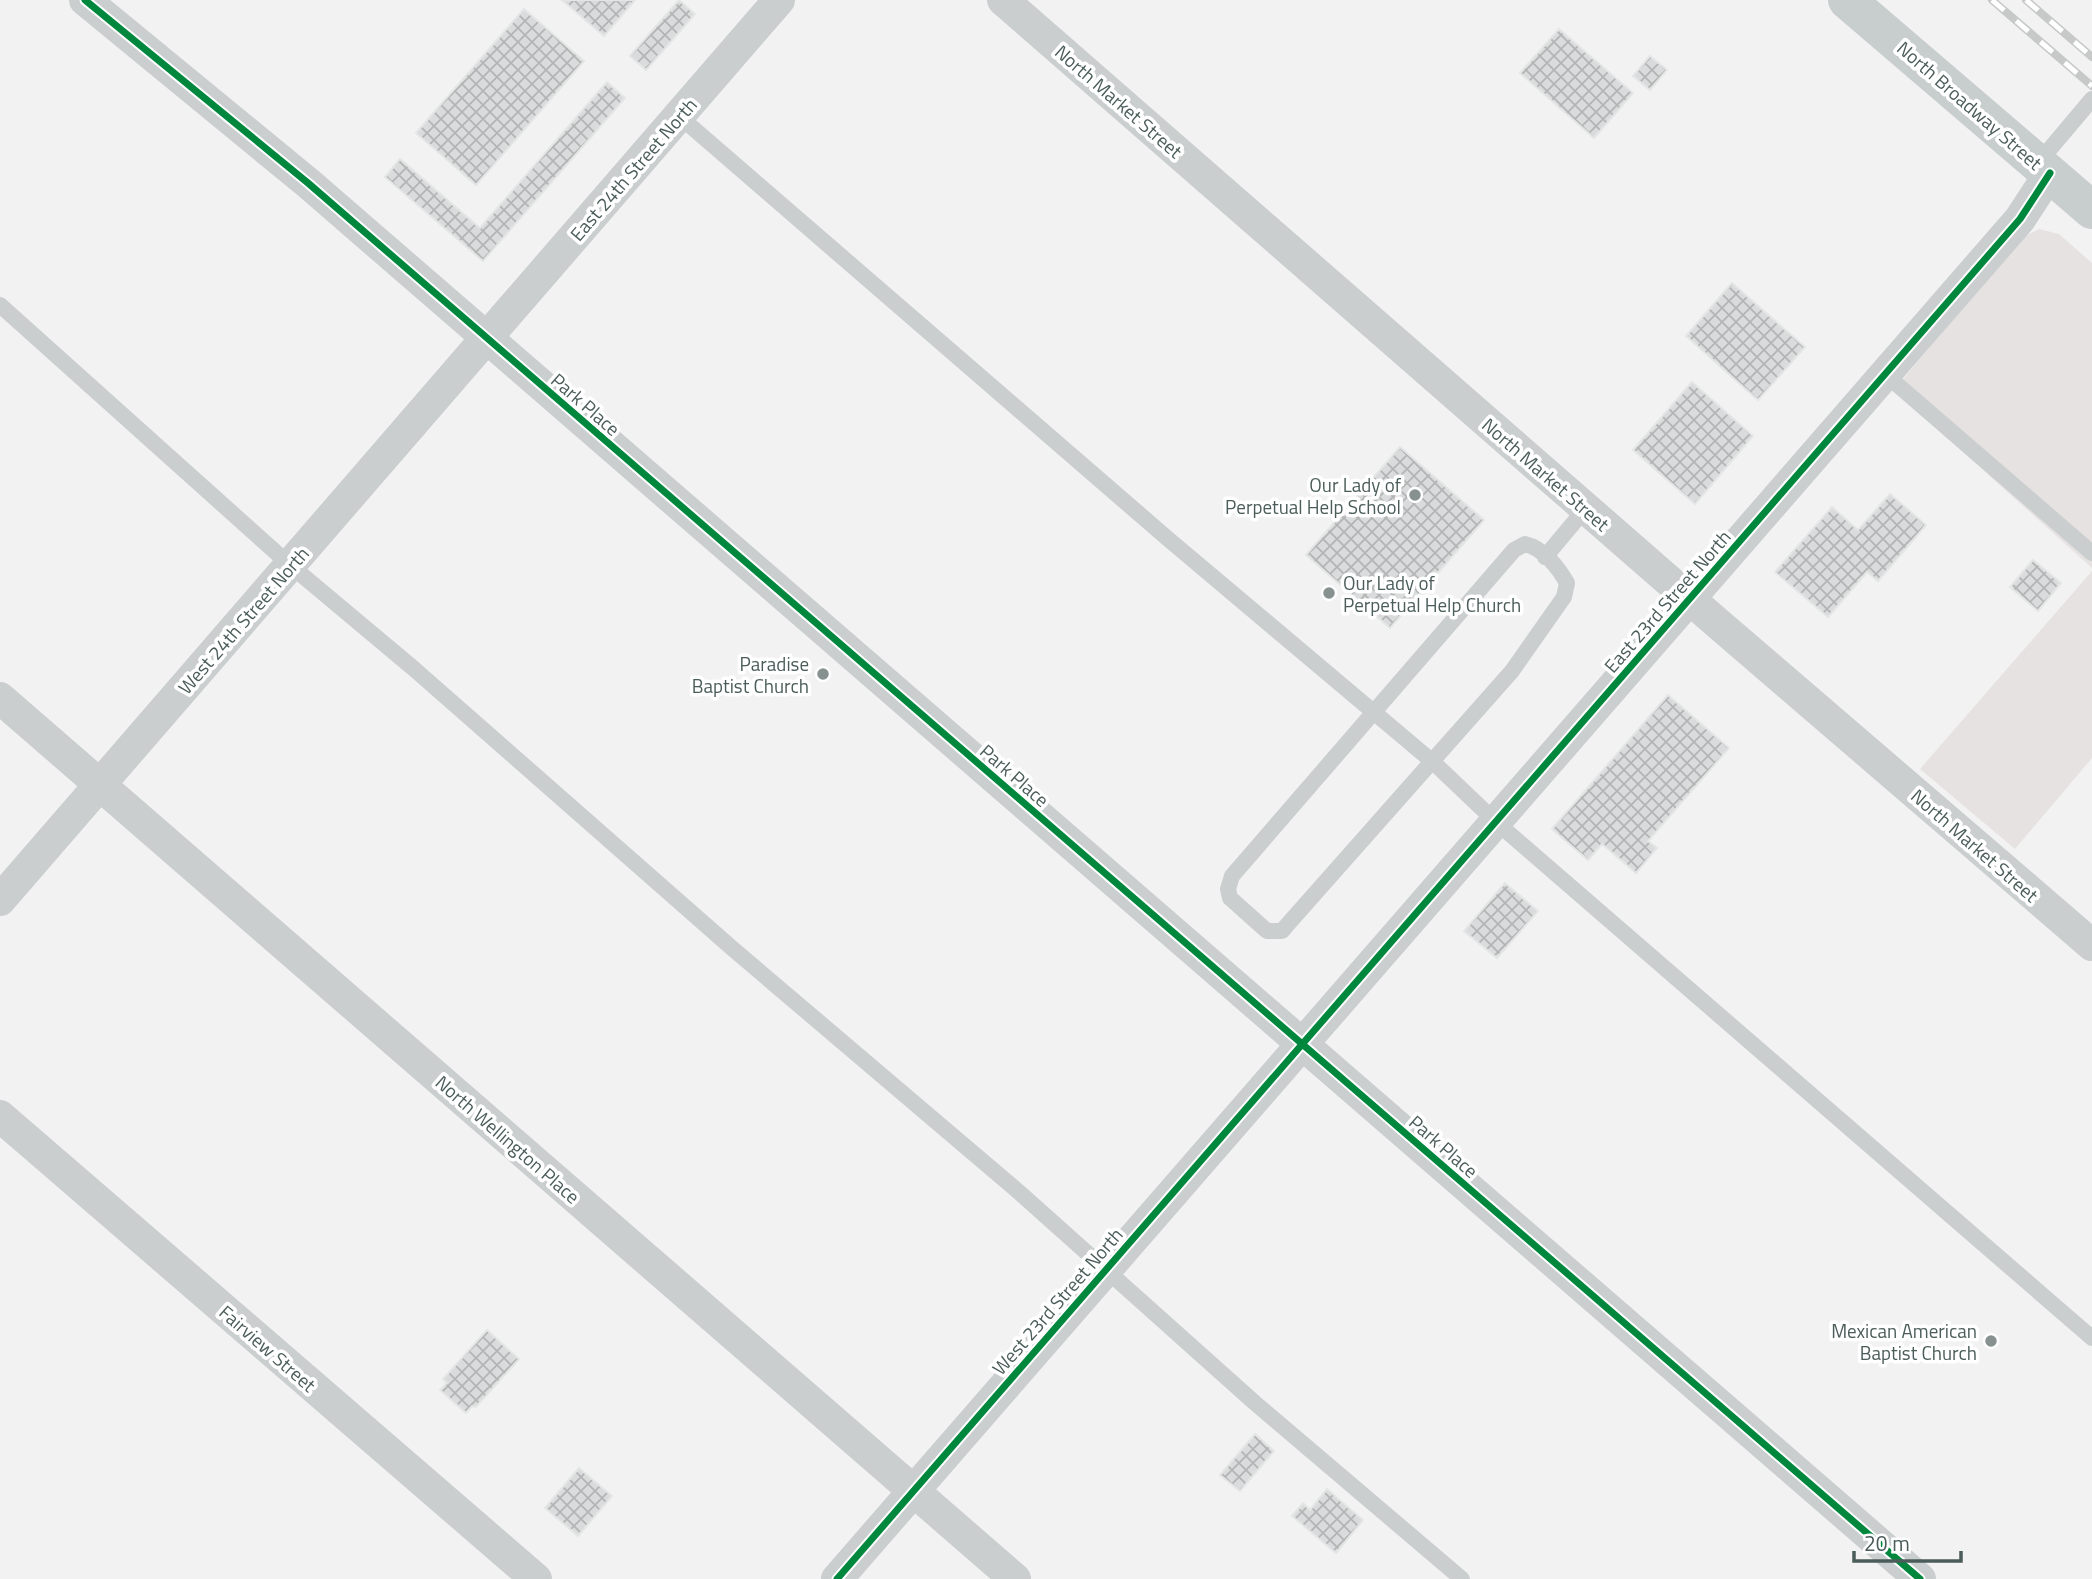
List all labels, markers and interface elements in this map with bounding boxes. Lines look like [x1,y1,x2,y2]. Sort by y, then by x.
street label: North Broadway Street [1891,34,2049,177]
street label: North Market Street [1049,37,1189,165]
street label: East 24th Street North [563,91,703,247]
street label: Park Place [545,366,627,442]
street label: North Market Street [1476,410,1616,538]
place label: Our Lady of Perpetual Help School [1225,470,1402,521]
marker: Our Lady of Perpetual Help School [1407,487,1423,503]
street label: East 23rd Street North [1597,523,1737,679]
street label: West 24th Street North [171,540,315,700]
place label: Our Lady of Perpetual Help Church [1343,568,1521,619]
marker: Our Lady of Perpetual Help Church [1321,585,1337,601]
place label: Paradise Baptist Church [692,649,809,700]
marker: Paradise Baptist Church [815,666,831,682]
street label: Park Place [974,737,1056,813]
street label: North Market Street [1905,781,2045,909]
street label: North Wellington Place [429,1068,587,1210]
street label: Park Place [1403,1108,1485,1184]
street label: West 23rd Street North [985,1221,1129,1381]
street label: Fairview Street [213,1298,323,1399]
place label: Mexican American Baptist Church [1831,1316,1977,1367]
marker: Mexican American Baptist Church [1983,1333,1999,1349]
scale bar [1854,1520,1961,1564]
text: 20 m [1864,1527,1910,1559]

